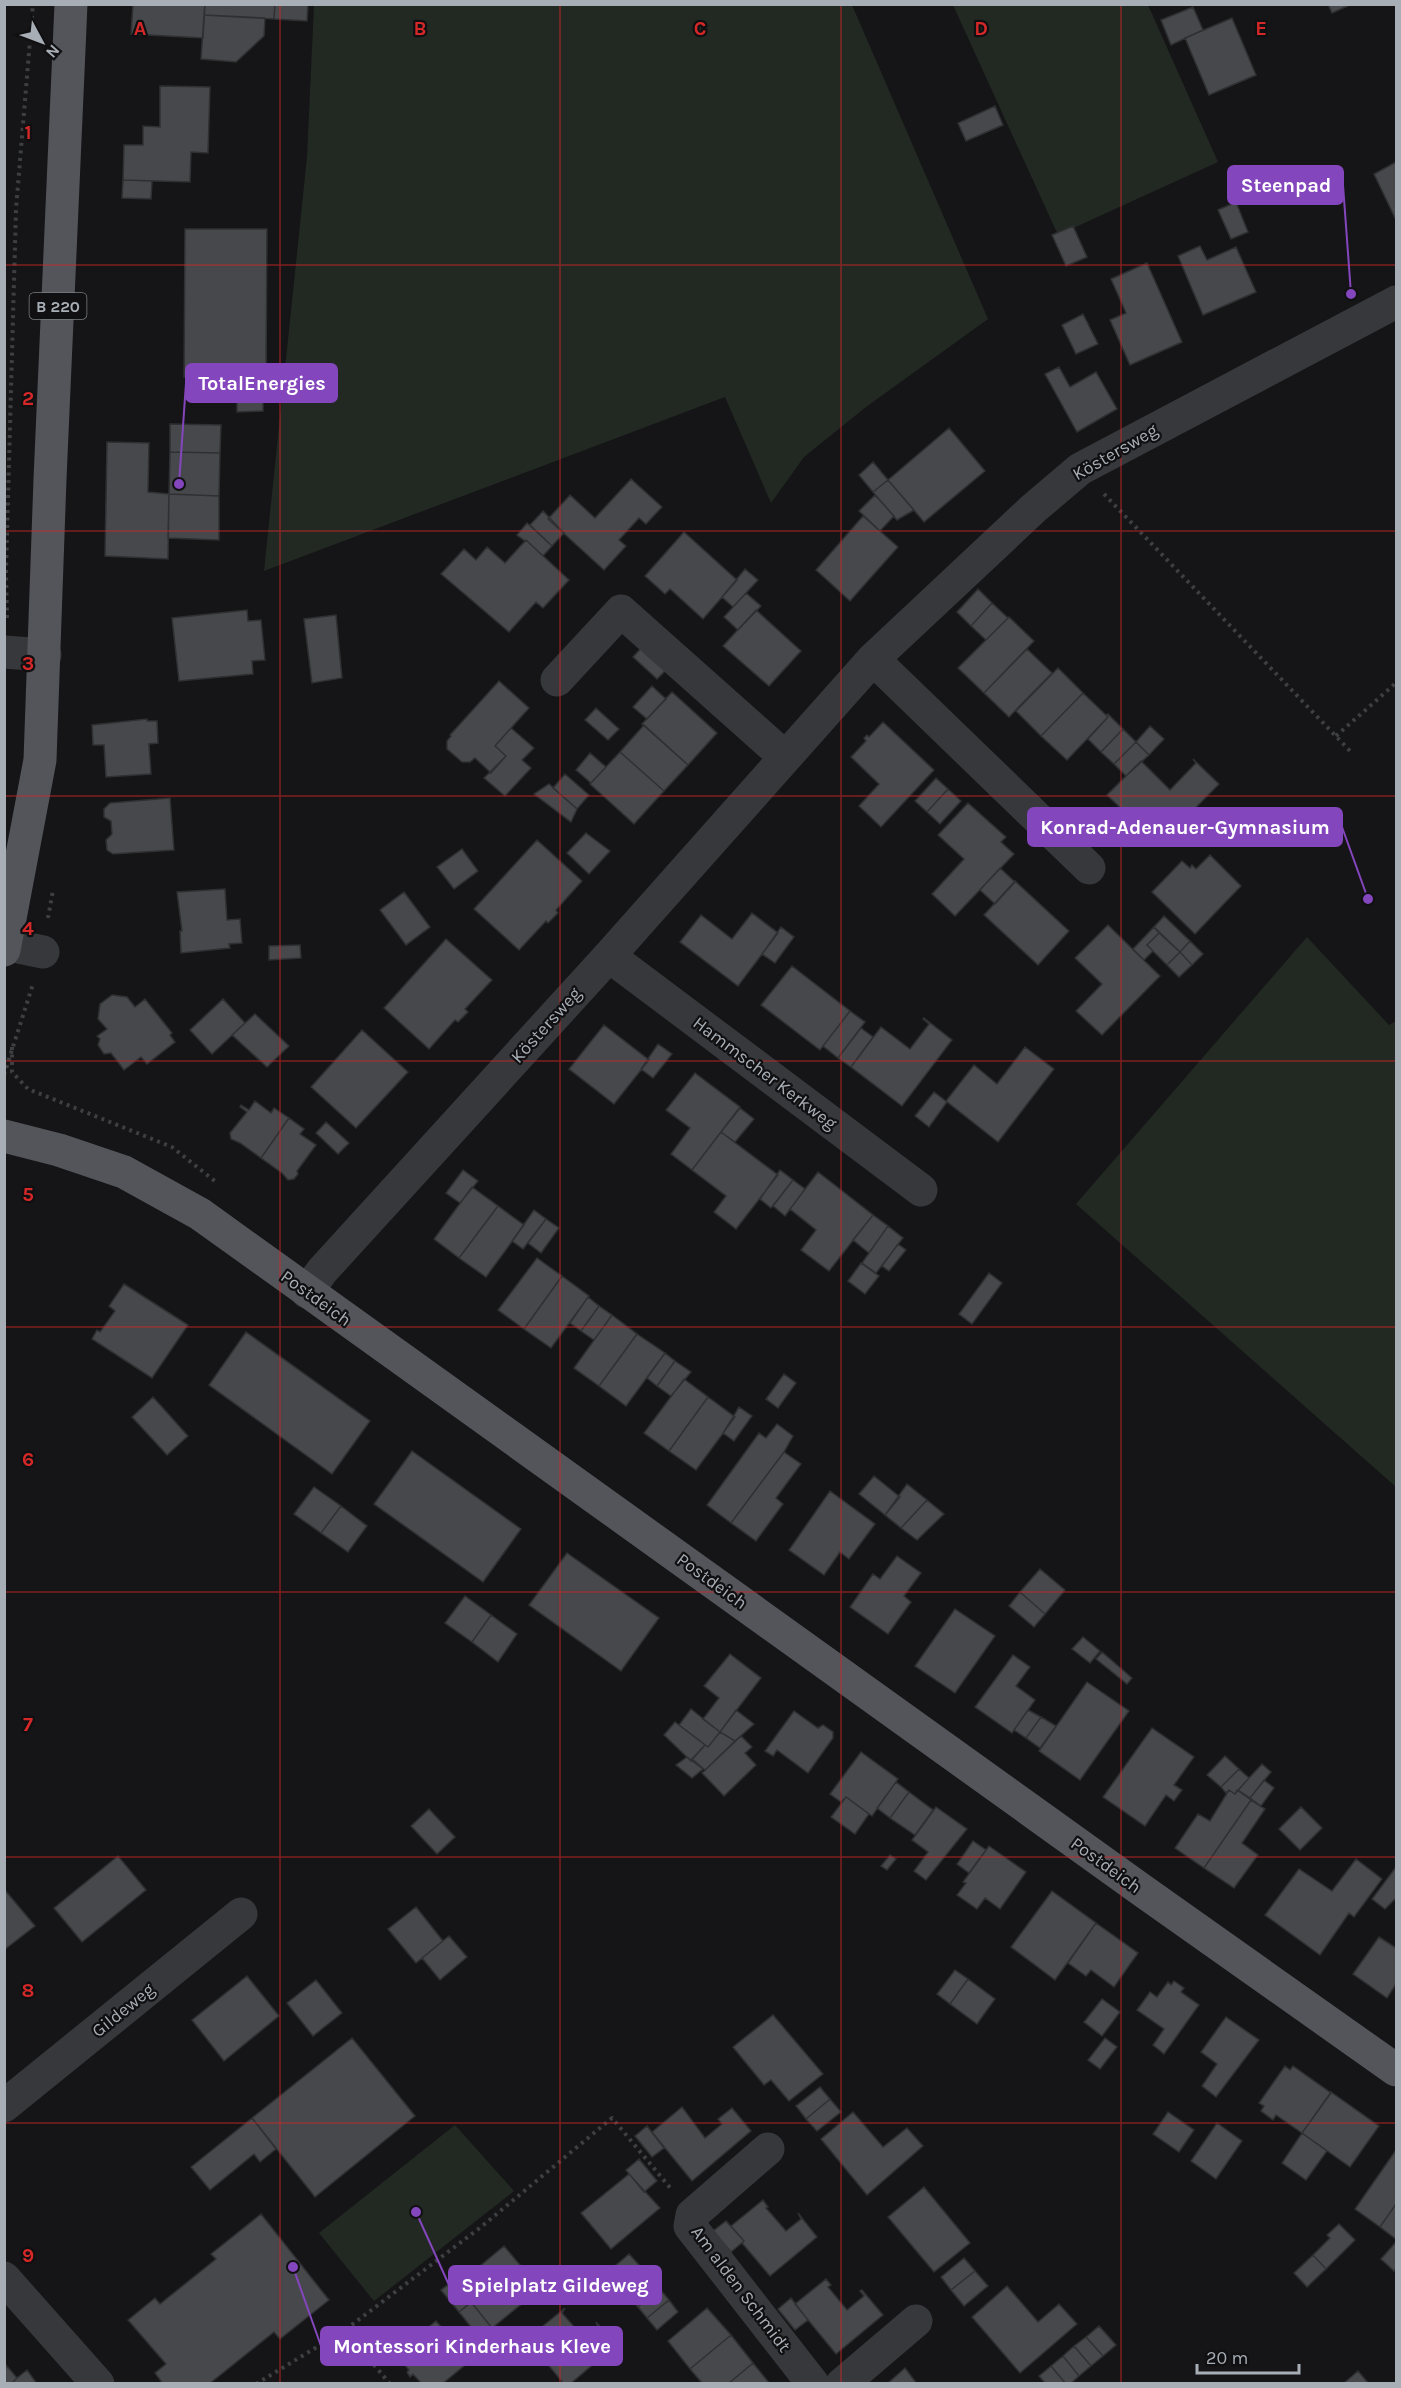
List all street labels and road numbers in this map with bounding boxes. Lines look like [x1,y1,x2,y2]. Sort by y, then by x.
road number: B 220 [29,293,86,319]
street label: Köstersweg [1069,419,1161,485]
street label: Köstersweg [506,982,586,1068]
street label: Hammscher Kerkweg [689,1012,841,1134]
street label: Postdeich [277,1265,355,1331]
street label: Postdeich [673,1548,751,1614]
street label: Postdeich [1067,1832,1145,1898]
street label: Gildeweg [87,1978,159,2042]
street label: Am alden Schmidt [686,2222,796,2357]

